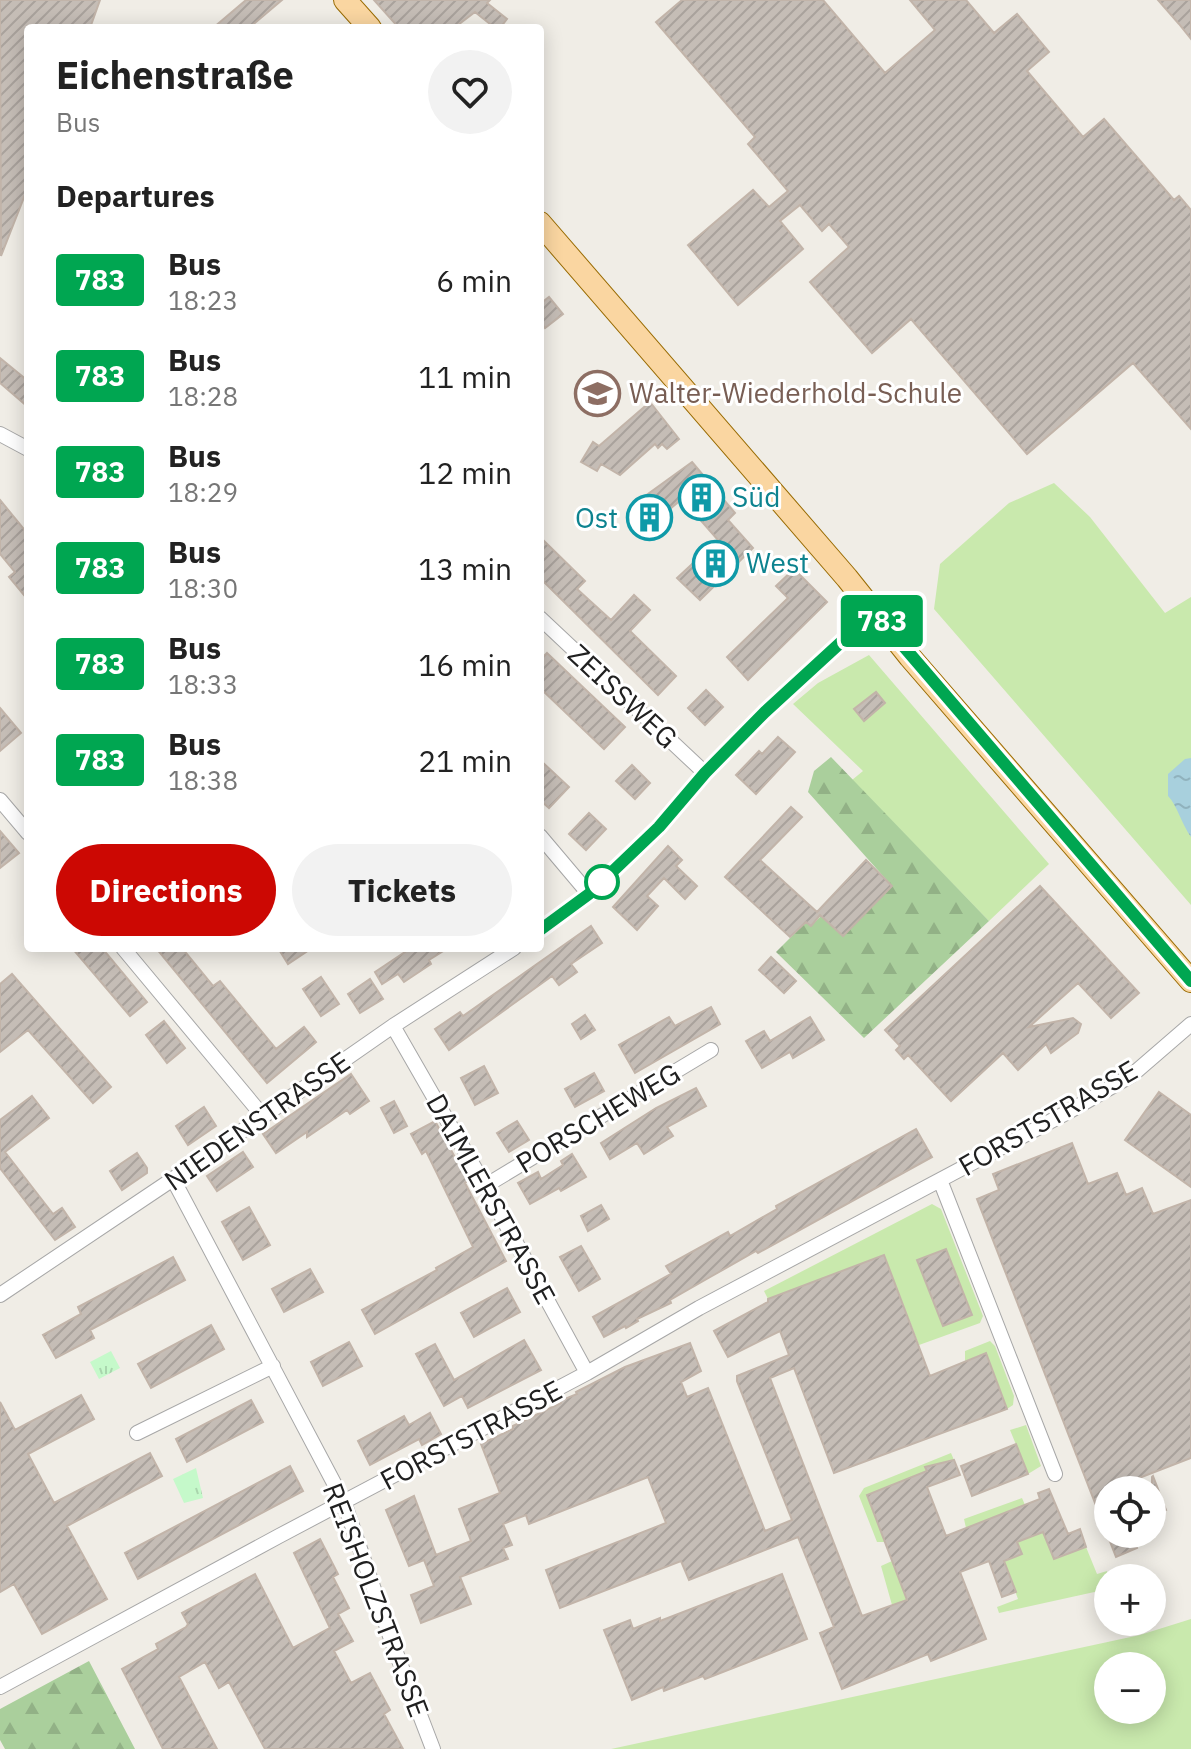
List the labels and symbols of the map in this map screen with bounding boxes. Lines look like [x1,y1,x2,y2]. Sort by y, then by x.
school or university icon: Walter-Wiederhold-Schule [574,369,622,417]
place label: Walter-Wiederhold-Schule [629,374,962,411]
building icon: Süd [677,473,725,521]
place label: Süd [732,478,780,515]
building icon: Ost [625,494,673,542]
place label: Ost [575,499,618,536]
building icon: West [691,539,739,587]
place label: West [746,544,809,581]
line badge: 783 [836,595,928,647]
street label: ZEISSWEG [561,635,686,756]
unlabelled marker [585,865,619,899]
street label: NIEDENSTRASSE [157,1043,357,1198]
street label: FORSTSTRASSE [952,1051,1144,1184]
street label: PORSCHEWEG [509,1054,687,1181]
street label: DAIMLERSTRASSE [418,1087,565,1310]
street label: FORSTSTRASSE [373,1371,568,1498]
street label: REISHOLZSTRASSE [315,1477,438,1722]

